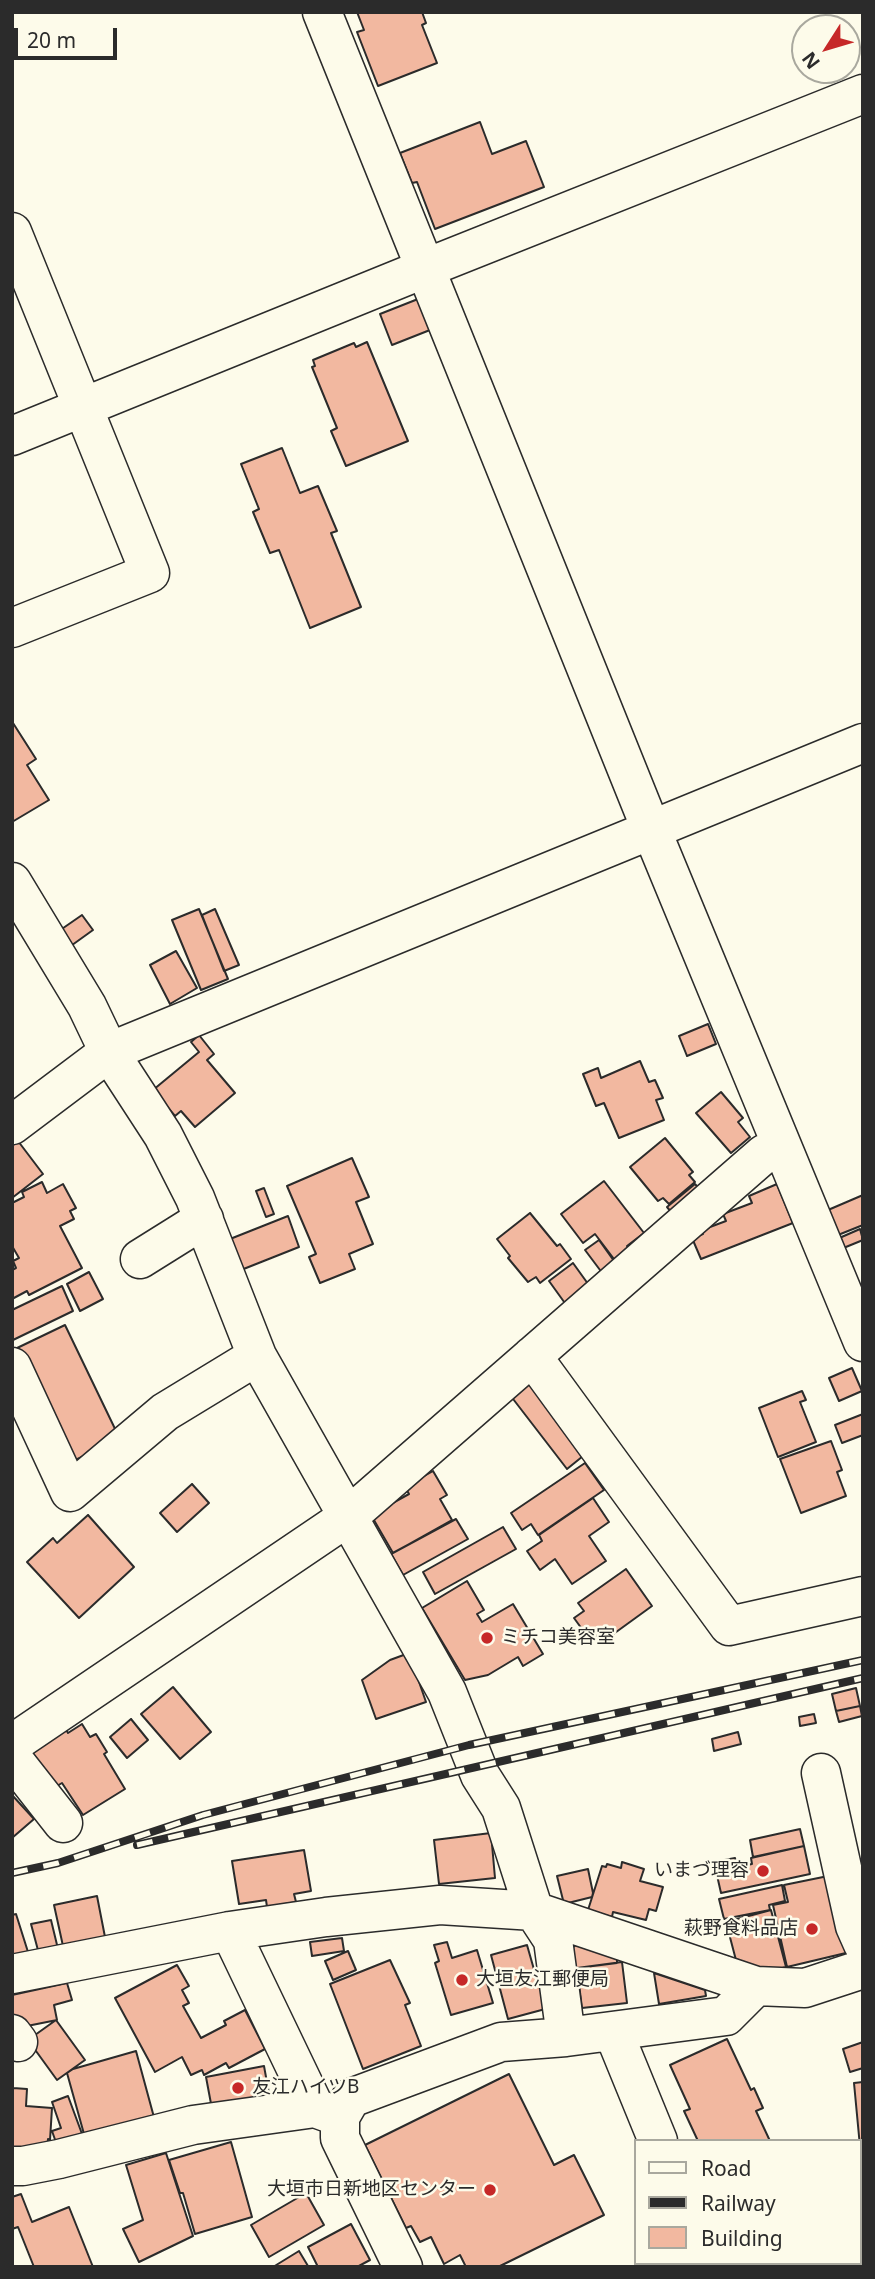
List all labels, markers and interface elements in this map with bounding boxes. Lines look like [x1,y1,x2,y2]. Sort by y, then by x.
scale bar [18,14,121,58]
north arrow [791,14,861,84]
text: 20 m [27,26,76,54]
text: N [796,46,826,74]
place label: ミチコ美容室 [501,1627,615,1649]
marker: ミチコ美容室 [479,1630,495,1646]
place label: いまづ理容 [654,1860,749,1882]
marker: いまづ理容 [755,1863,771,1879]
place label: 萩野食料品店 [684,1918,798,1940]
marker: 萩野食料品店 [804,1921,820,1937]
place label: 大垣友江郵便局 [476,1969,609,1991]
marker: 大垣友江郵便局 [454,1972,470,1988]
place label: 友江ハイツB [252,2077,359,2099]
marker: 友江ハイツB [230,2080,246,2096]
legend [634,2139,861,2265]
text: Road [701,2154,751,2182]
place label: 大垣市日新地区センター [267,2179,476,2201]
marker: 大垣市日新地区センター [482,2182,498,2198]
text: Railway [701,2189,776,2217]
text: Building [701,2224,783,2252]

